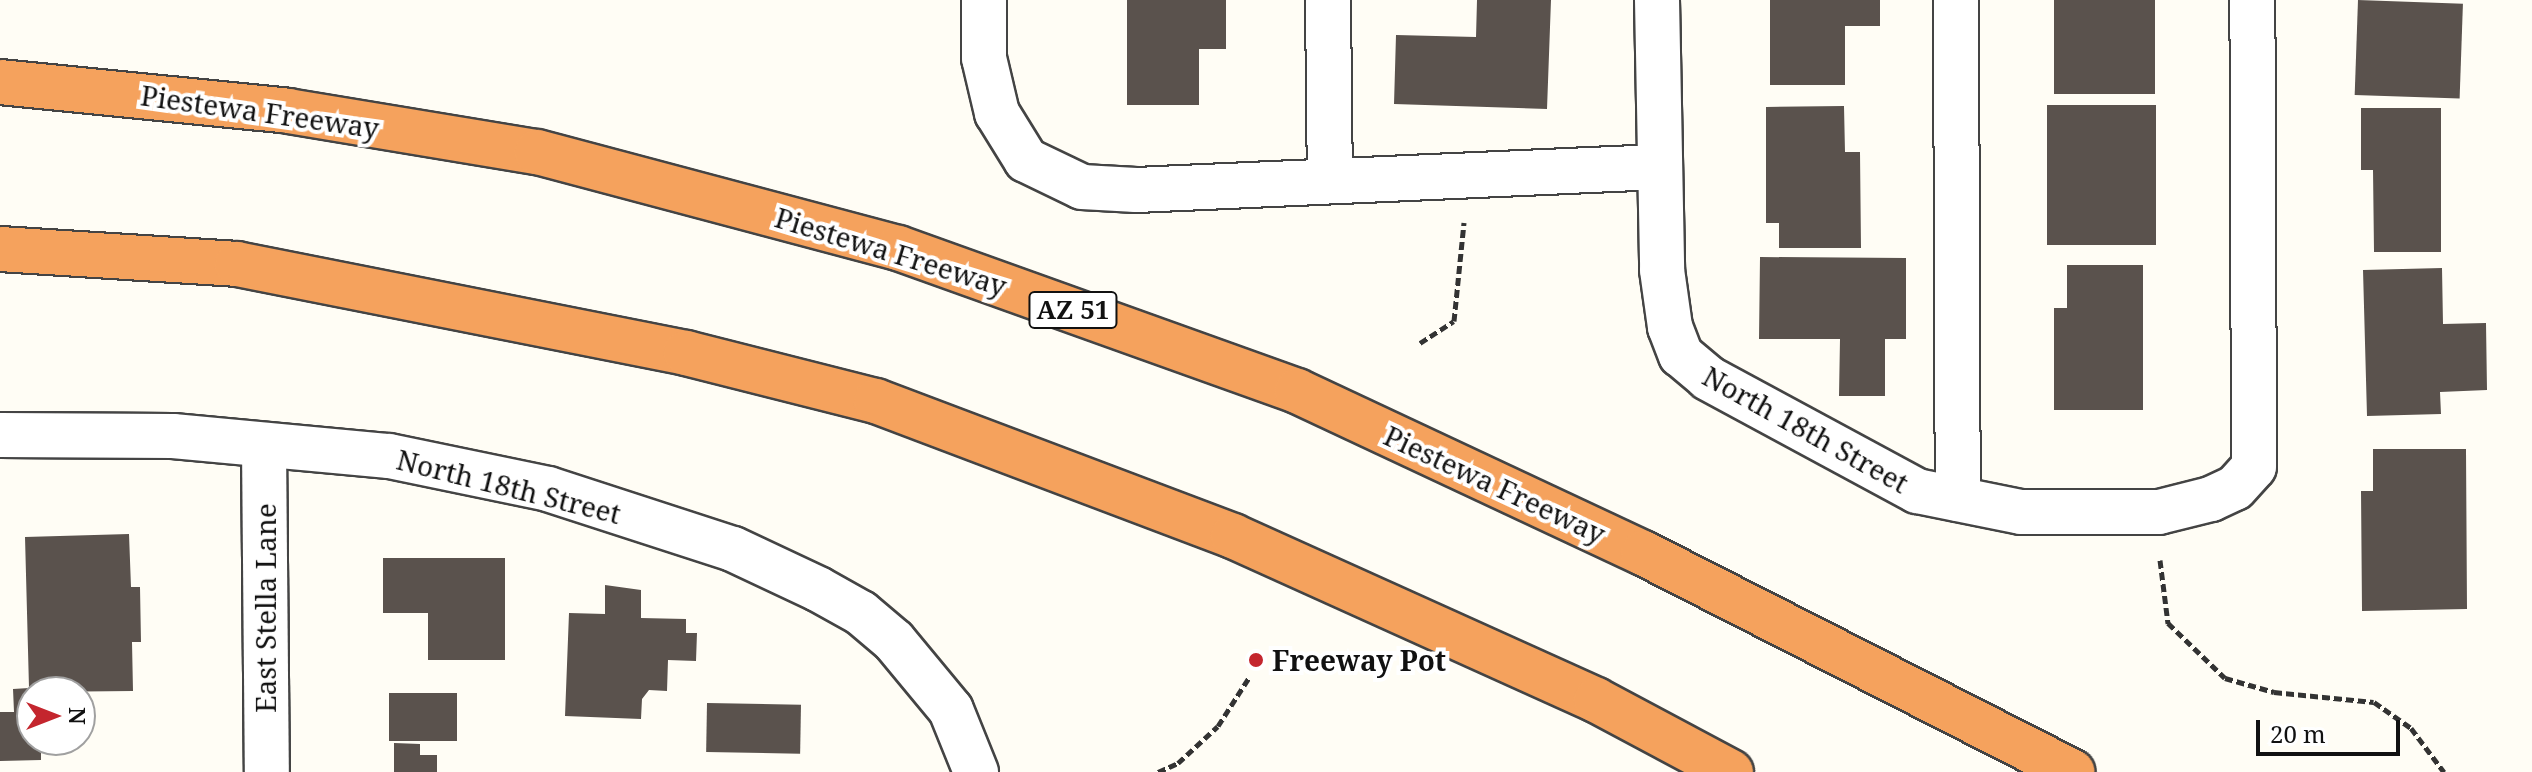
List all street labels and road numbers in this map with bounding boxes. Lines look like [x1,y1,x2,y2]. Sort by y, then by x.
street label: Piestewa Freeway [139,78,381,144]
street label: Piestewa Freeway [771,200,1011,302]
road number: AZ 51 [1027,288,1119,332]
street label: North 18th Street [1697,359,1915,499]
street label: Piestewa Freeway [1379,418,1611,550]
street label: North 18th Street [393,442,625,530]
street label: East Stella Lane [248,503,282,713]

